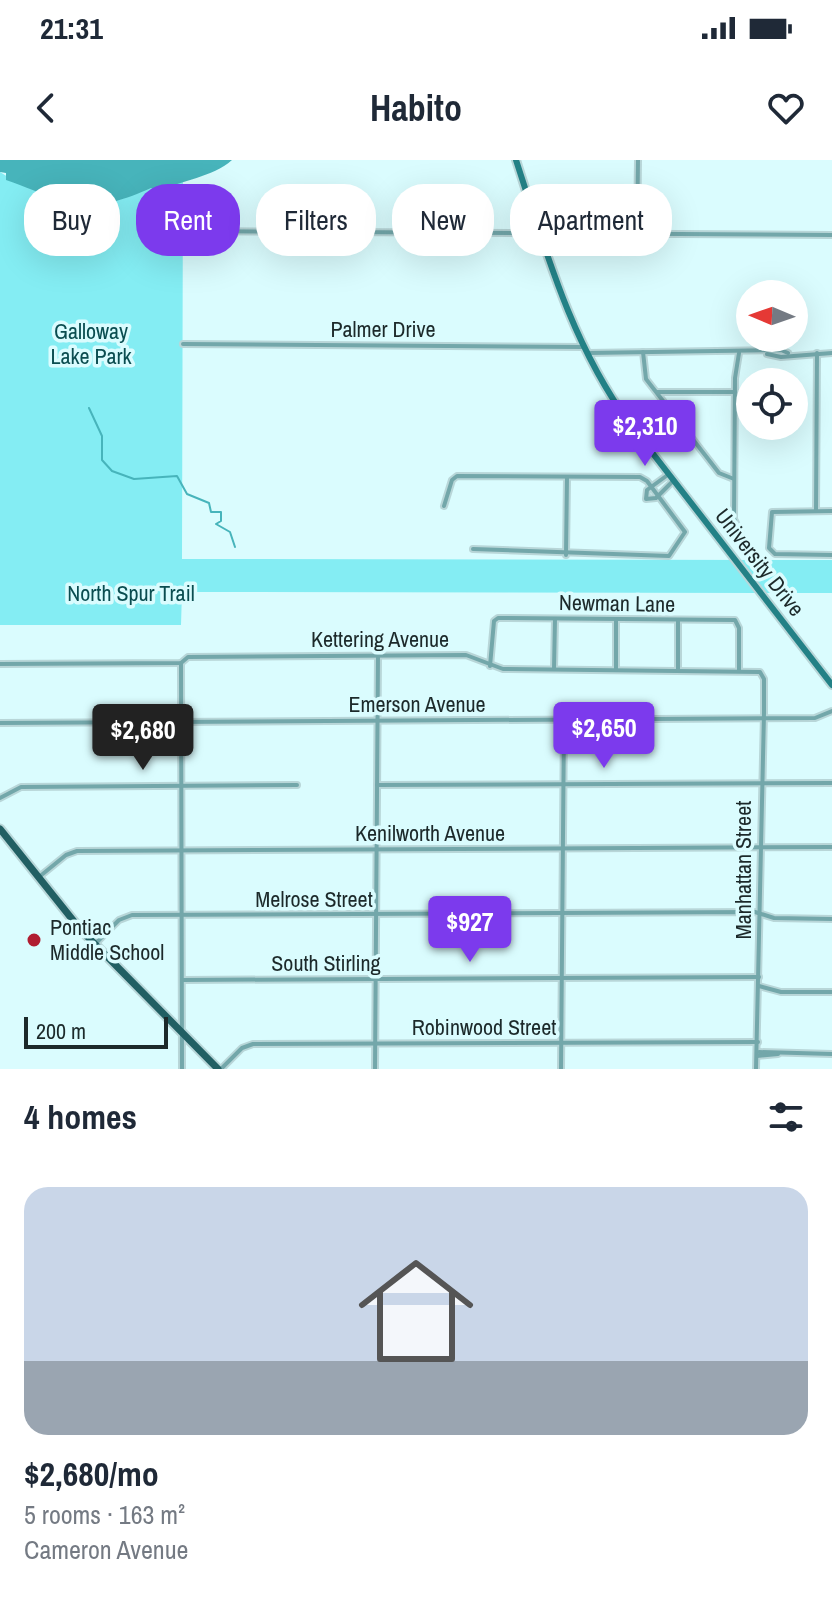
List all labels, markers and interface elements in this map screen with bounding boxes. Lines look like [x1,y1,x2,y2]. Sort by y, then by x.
text: 21:31 [40,8,103,48]
text: Habito [370,84,462,132]
icon: back [24,86,68,130]
icon: heart [764,86,808,130]
chip: Buy [24,184,120,256]
chip: Rent [136,184,240,256]
chip: Filters [256,184,376,256]
chip: New [392,184,494,256]
chip: Apartment [510,184,672,256]
north arrow [736,280,808,352]
map controls [736,280,808,440]
street label: Palmer Drive [330,314,436,344]
park label: Galloway Lake Park [50,316,133,371]
button: locate [736,368,808,440]
pin: $2,310 [580,400,710,468]
text: $2,310 [612,408,678,443]
street label: University Drive [708,502,812,622]
park label: North Spur Trail [67,578,195,608]
street label: Newman Lane [559,587,675,619]
street label: Kettering Avenue [311,624,449,654]
street label: Emerson Avenue [348,689,486,719]
pin: $2,650 [539,702,669,770]
pin: $2,680 [78,704,208,772]
text: $2,650 [571,710,637,745]
text: $2,680 [110,712,176,747]
street label: Manhattan Street [728,801,758,939]
street label: Kenilworth Avenue [355,818,505,848]
street label: Melrose Street [255,884,373,914]
pin: $927 [423,896,517,964]
text: $927 [446,904,494,939]
place label: Pontiac Middle School [50,912,164,967]
marker: Pontiac Middle School [25,931,43,949]
street label: South Stirling [271,948,381,978]
street label: Robinwood Street [412,1012,556,1042]
scale bar [24,1013,168,1049]
text: 200 m [36,1016,86,1046]
text: 4 homes [24,1094,137,1140]
icon: filters [764,1095,808,1139]
icon: home [344,1239,488,1383]
text: $2,680/mo [24,1451,159,1497]
text: 5 rooms · 163 m² [24,1497,185,1532]
text: Cameron Avenue [24,1532,188,1567]

